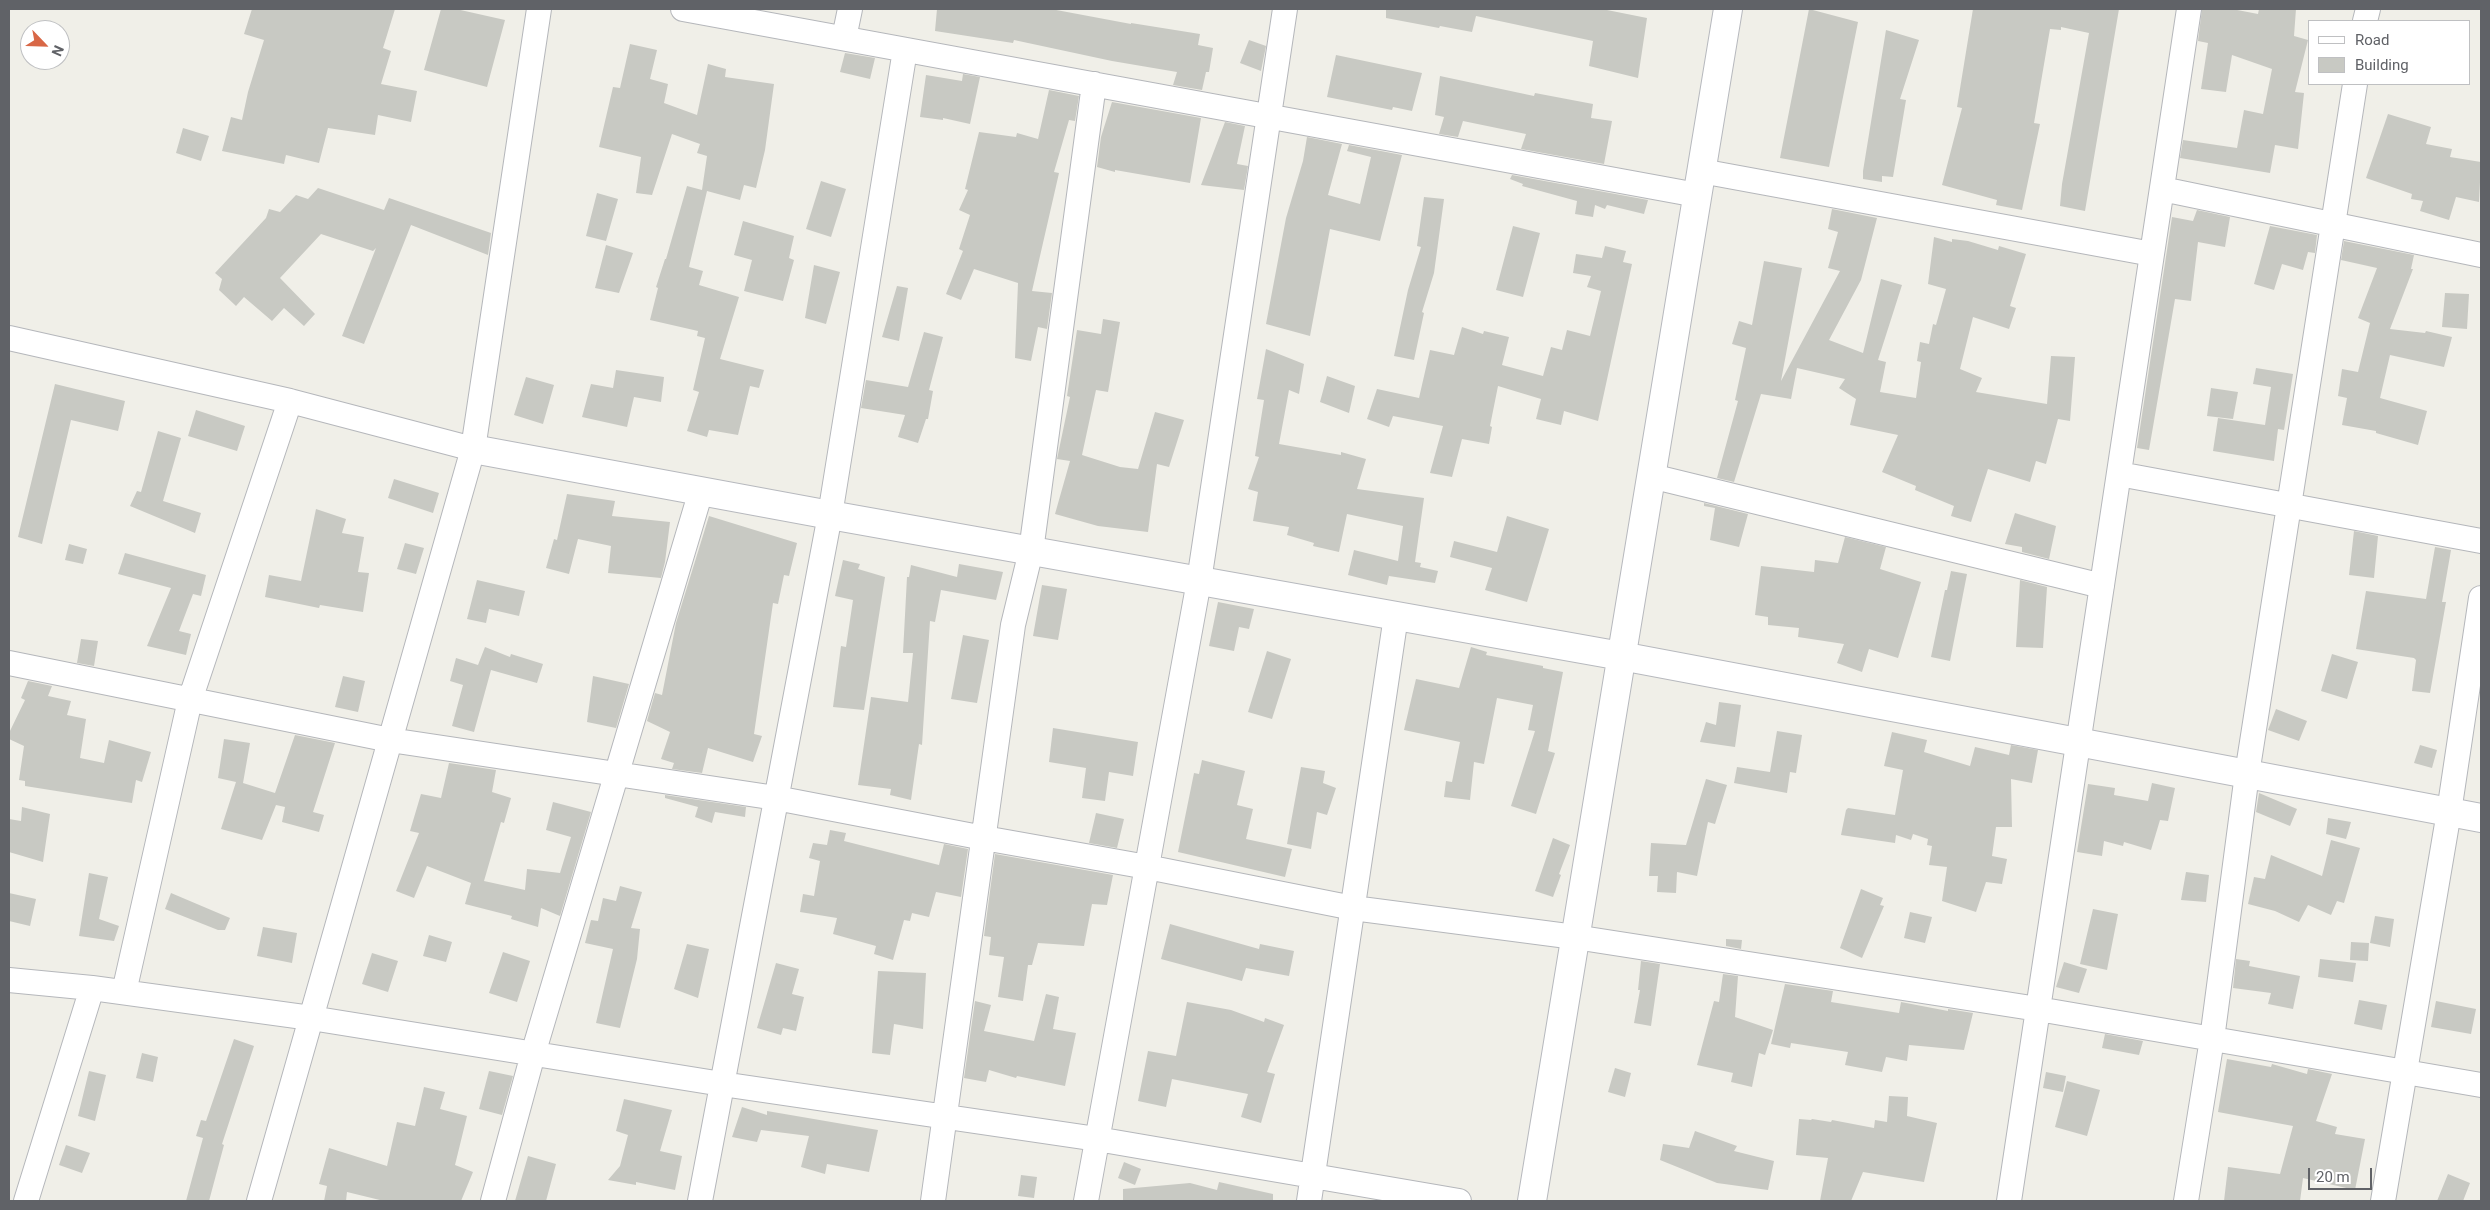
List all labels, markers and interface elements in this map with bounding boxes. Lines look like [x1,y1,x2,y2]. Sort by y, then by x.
north arrow [20,20,70,70]
legend [2308,20,2470,85]
text: Road [2355,31,2389,49]
text: N [48,43,67,58]
text: Building [2355,56,2409,74]
scale bar [2310,1158,2374,1190]
text: 20 m [2316,1168,2350,1186]

